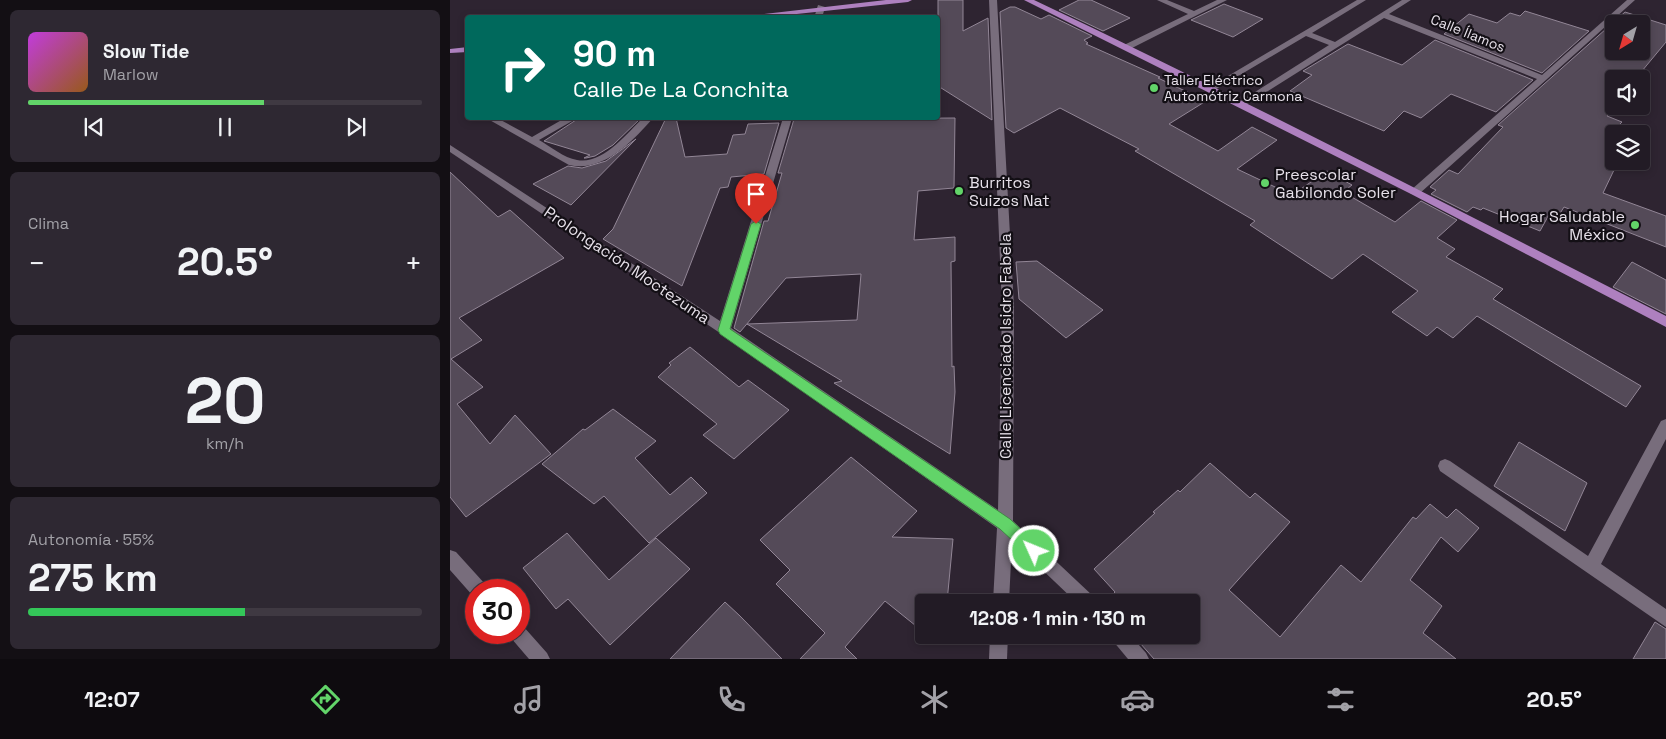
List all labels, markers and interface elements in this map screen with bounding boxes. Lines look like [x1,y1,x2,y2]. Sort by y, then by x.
street label: Calle Ílamos [1428,10,1508,56]
north arrow [1605,15,1650,60]
map controls [1605,15,1650,170]
text: 90 m [573,32,656,76]
icon: right [490,35,555,100]
text: Slow Tide [103,39,189,64]
text: Marlow [103,64,159,85]
button: sound [1605,70,1650,115]
place label: Taller Eléctrico Automótriz Carmona [1164,71,1302,105]
text: Calle De La Conchita [573,75,789,103]
marker: Taller Eléctrico Automótriz Carmona [1148,82,1160,94]
icon: previous [80,113,108,141]
icon: pause [211,113,239,141]
icon: next [342,113,370,141]
button: layers [1605,125,1650,170]
place label: Preescolar Gabilondo Soler [1275,164,1396,203]
place label: Burritos Suizos Nat [969,172,1050,211]
pin [735,173,777,224]
marker: Preescolar Gabilondo Soler [1259,177,1271,189]
icon: arrive [742,180,770,208]
marker: Burritos Suizos Nat [953,185,965,197]
street label: Prolongación Moctezuma [540,202,714,328]
place label: Hogar Saludable México [1499,206,1625,245]
text: Clima [28,213,69,234]
marker: Hogar Saludable México [1629,219,1641,231]
street label: Calle Licenciado Isidro Fabela [995,233,1016,459]
text: 20.5° [177,238,273,286]
text: − [28,245,45,281]
text: + [405,245,422,281]
text: 20 [185,359,265,442]
text: km/h [206,433,244,454]
position arrow [1007,524,1059,576]
text: Autonomía · 55% [28,529,154,550]
text: 275 km [28,554,158,602]
speed limit sign: 30 [465,579,530,644]
text: 12:08 · 1 min · 130 m [969,606,1146,631]
icon: directions [308,682,343,717]
icon: music [511,682,546,717]
icon: phone [714,682,749,717]
icon: climate [917,682,952,717]
icon: car [1120,682,1155,717]
icon: filters [1323,682,1358,717]
text: 12:07 [84,685,140,713]
text: 20.5° [1526,685,1582,713]

